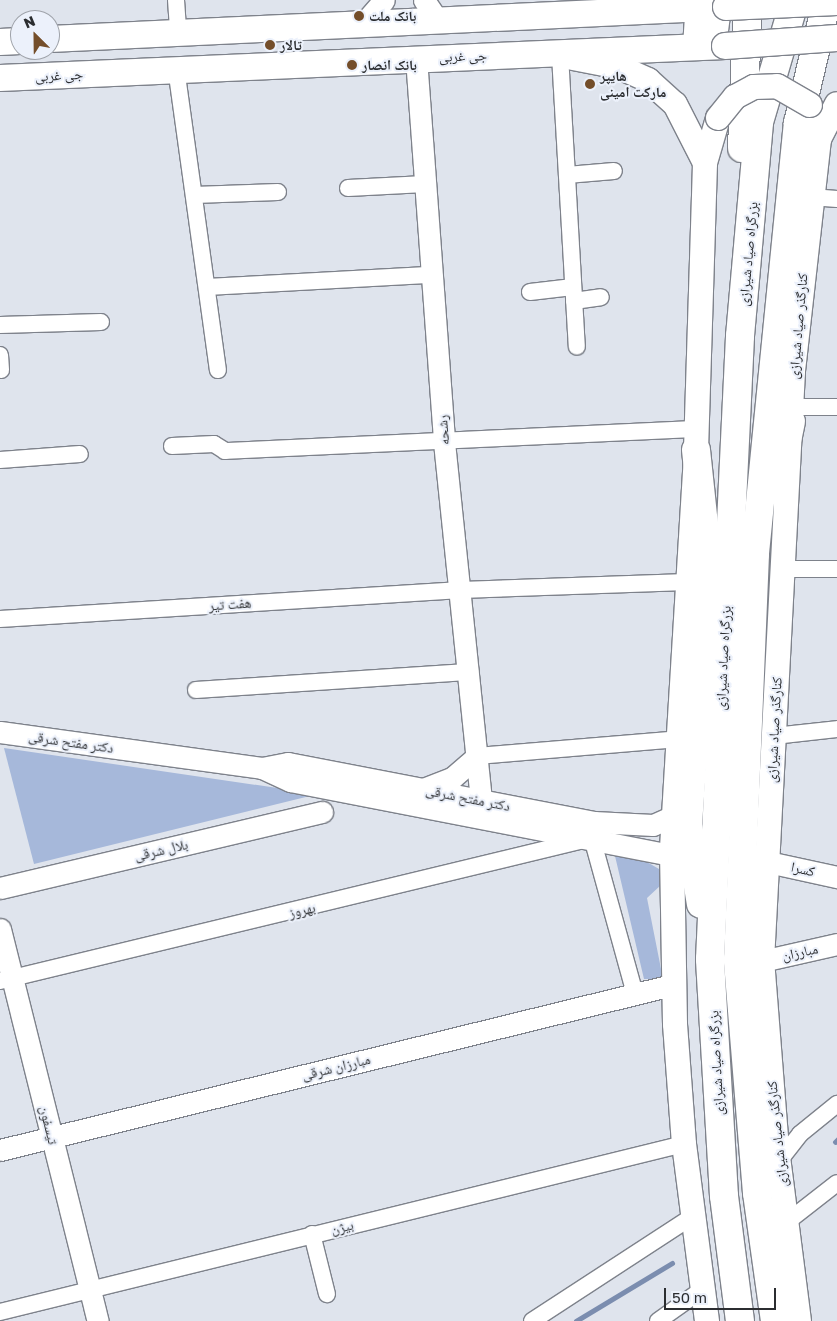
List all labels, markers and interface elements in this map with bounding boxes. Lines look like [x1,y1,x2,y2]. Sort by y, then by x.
place label: بانک ملت [369,8,416,24]
north arrow [10,10,60,60]
marker: بانک ملت [353,10,365,22]
text: N [21,12,38,32]
place label: تالار [280,37,302,53]
marker: تالار [264,39,276,51]
street label: جی غربی [439,47,487,65]
place label: بانک انصار [362,57,417,73]
marker: بانک انصار [346,59,358,71]
street label: جی غربی [34,65,84,85]
place label: هایپر مارکت امینی [600,68,666,100]
marker: هایپر مارکت امینی [584,78,596,90]
street label: بزرگراه صیاد شیرازی [735,201,761,307]
street label: کنارگذر صیاد شیرازی [785,272,811,380]
street label: رشحه [433,414,453,446]
street label: هفت تیر [208,594,252,614]
street label: بزرگراه صیاد شیرازی [712,605,734,711]
street label: کنارگذر صیاد شیرازی [763,676,785,784]
street label: دکتر مفتح شرقی [27,728,115,756]
street label: دکتر مفتح شرقی [424,782,512,814]
street label: بلال شرقی [133,836,189,864]
street label: کسرا [789,858,817,880]
street label: بهروز [287,899,317,921]
street label: مبارزان [780,940,820,964]
street label: بزرگراه صیاد شیرازی [705,1010,727,1116]
street label: مبارزان شرقی [300,1050,372,1084]
street label: کنارگذر صیاد شیرازی [763,1080,791,1188]
street label: تیسفون [36,1104,62,1146]
street label: بیژن [329,1216,355,1238]
scale bar [667,1278,780,1310]
text: 50 m [672,1288,707,1306]

